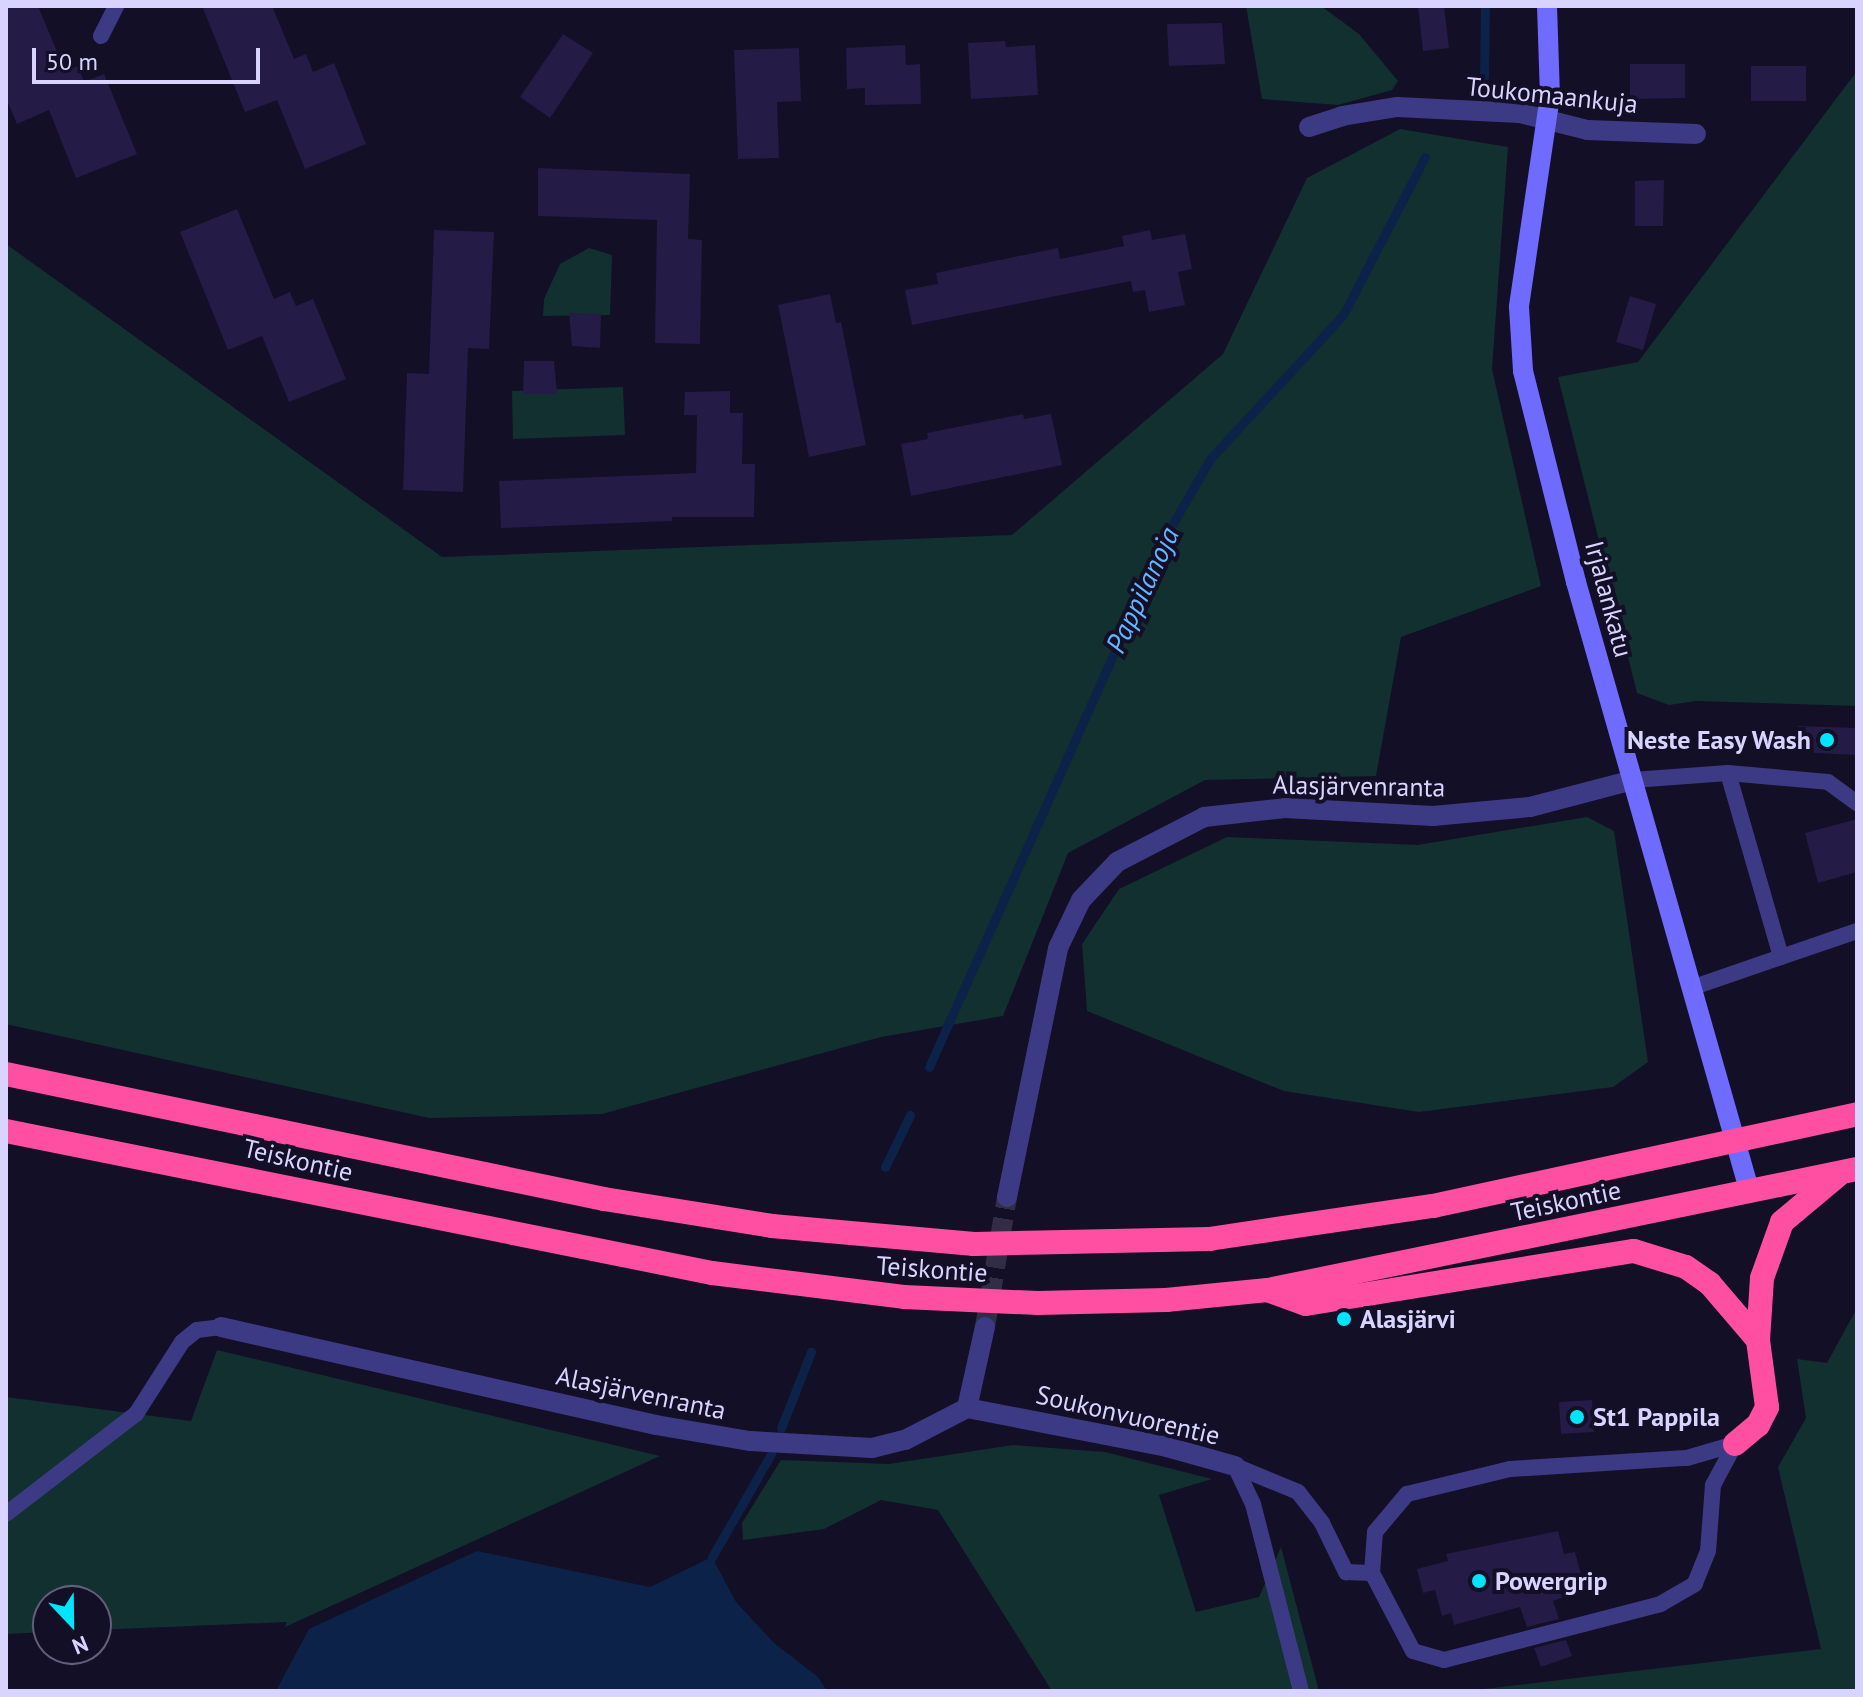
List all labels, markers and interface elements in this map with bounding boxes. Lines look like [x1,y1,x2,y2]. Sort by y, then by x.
scale bar [36,32,264,82]
text: 50 m [46,46,98,77]
street label: Toukomaankuja [1465,70,1639,120]
water label: Pappilanoja [1098,522,1186,658]
street label: Irjalankatu [1579,537,1639,661]
place label: Neste Easy Wash [1625,724,1811,756]
marker: Neste Easy Wash [1818,731,1836,749]
street label: Alasjärvenranta [1272,769,1446,803]
street label: Teiskontie [240,1132,356,1188]
street label: Teiskontie [1508,1174,1624,1228]
street label: Teiskontie [875,1250,989,1288]
place label: Alasjärvi [1360,1303,1456,1335]
marker: Alasjärvi [1335,1310,1353,1328]
street label: Alasjärvenranta [553,1360,729,1426]
street label: Soukonvuorentie [1033,1379,1223,1451]
place label: St1 Pappila [1593,1401,1720,1433]
marker: St1 Pappila [1568,1408,1586,1426]
place label: Powergrip [1495,1565,1608,1597]
marker: Powergrip [1470,1572,1488,1590]
north arrow [32,1585,112,1665]
text: N [68,1630,92,1661]

